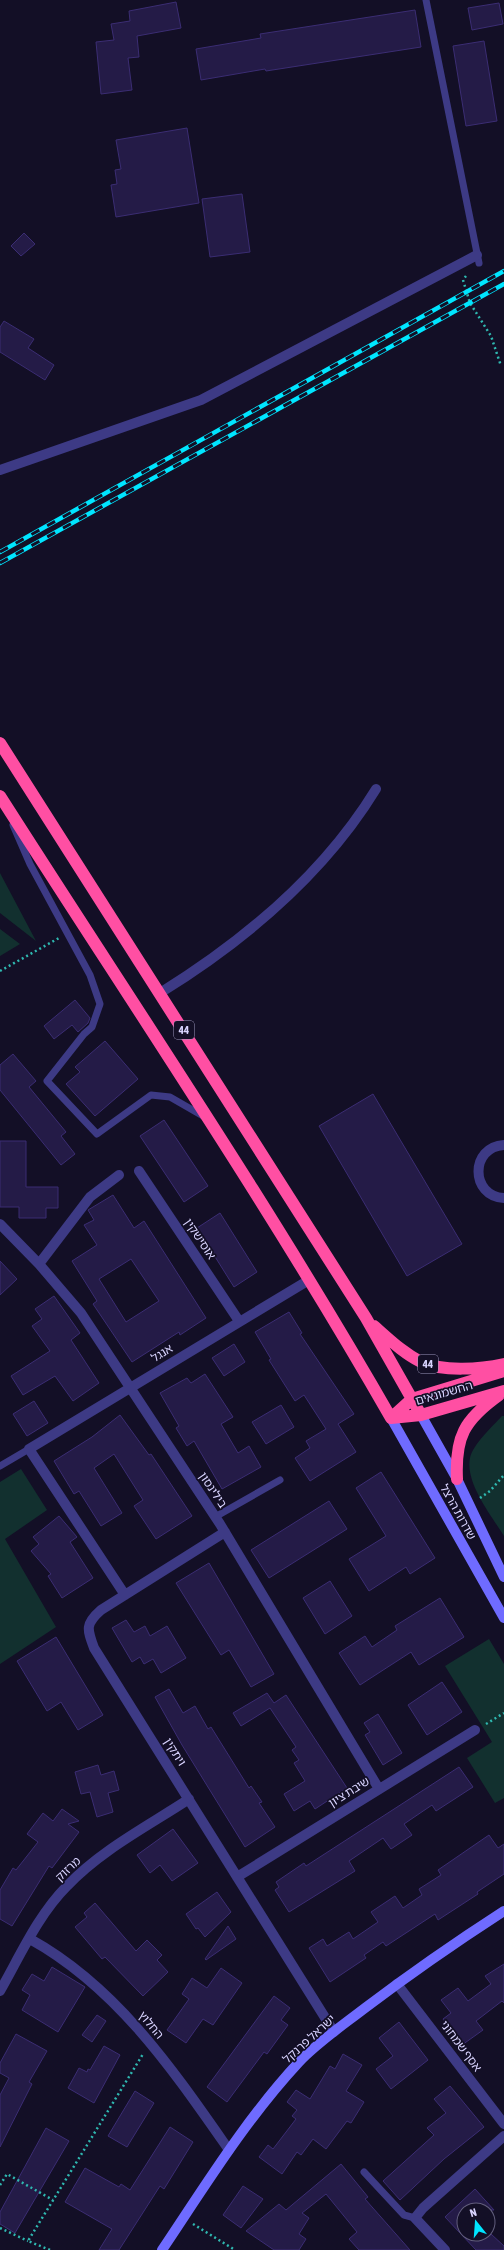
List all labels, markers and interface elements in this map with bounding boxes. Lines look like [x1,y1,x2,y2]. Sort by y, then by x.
road number: 44 [174,1021,194,1039]
street label: אוסישקין [181,1216,219,1262]
street label: אנגל [149,1341,176,1365]
road number: 44 [418,1355,438,1373]
street label: החשמונאים [414,1378,474,1408]
street label: בילינסון [196,1469,230,1511]
street label: שדרות הרצל [437,1482,479,1542]
street label: ויתקין [161,1736,189,1768]
street label: שיבת ציון [326,1774,372,1810]
street label: מרזוק [53,1854,84,1884]
street label: החלוץ [135,2008,167,2042]
street label: ישראל פרנקל [280,2012,338,2066]
street label: אסף שמחוני [437,2018,485,2075]
north arrow [456,2202,496,2242]
text: N [468,2206,478,2219]

